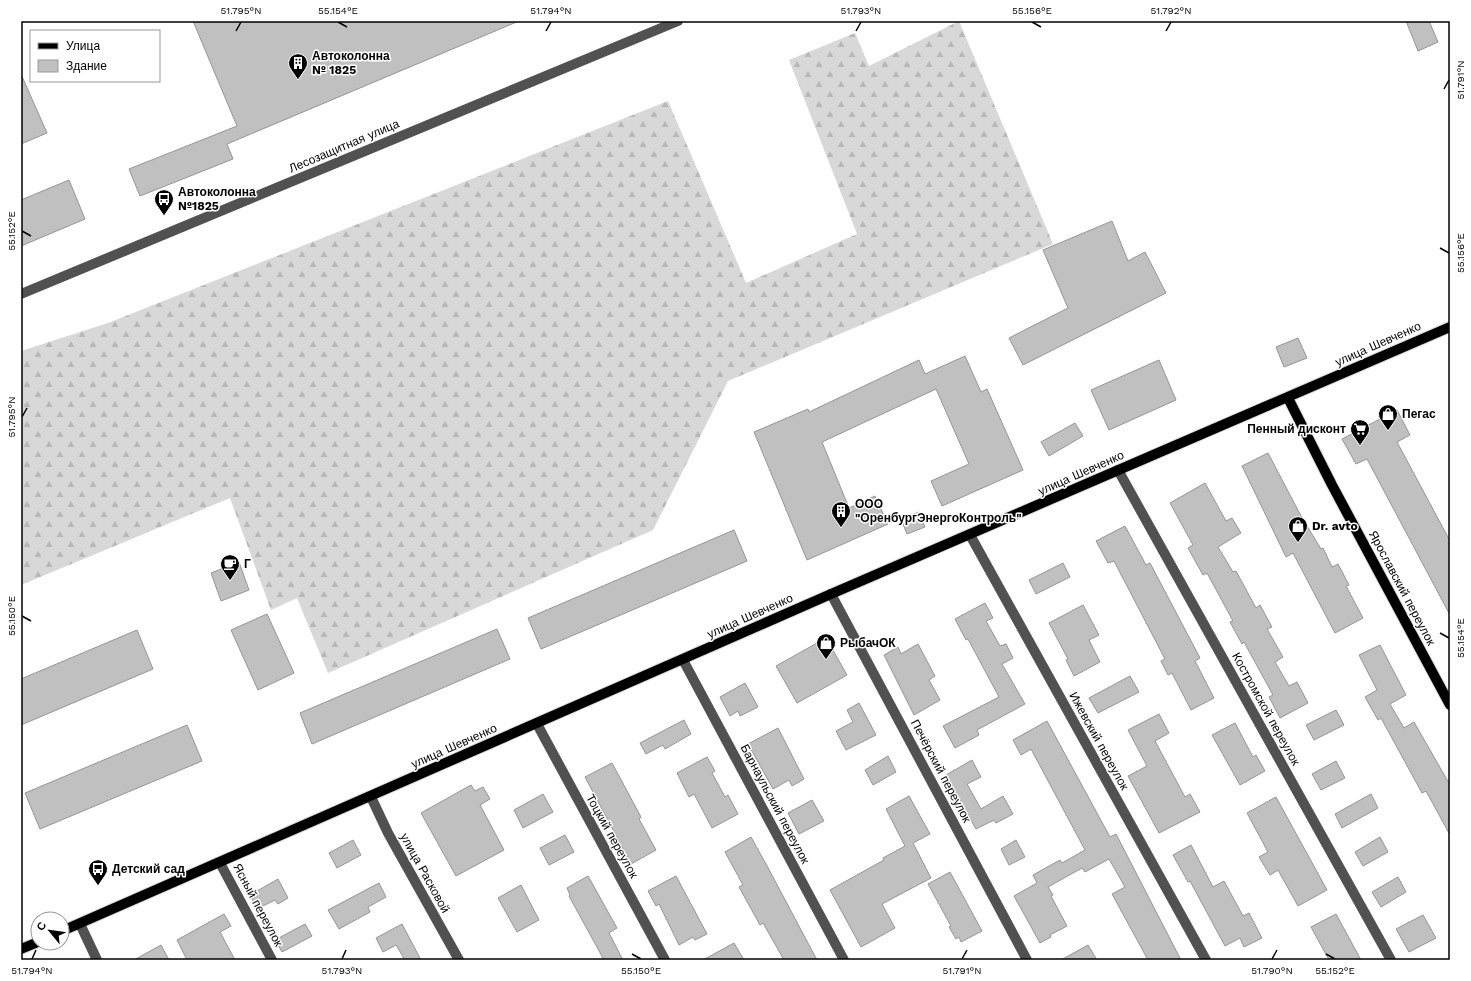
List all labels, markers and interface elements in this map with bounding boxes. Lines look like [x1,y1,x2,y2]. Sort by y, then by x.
text: 51.795°N [220,5,262,16]
text: 55.154°E [318,5,358,16]
text: 51.794°N [530,5,572,16]
text: 51.793°N [841,5,881,16]
text: 55.156°E [1012,5,1052,16]
text: 51.792°N [1150,5,1192,16]
legend [30,30,160,82]
text: Улица [66,39,100,53]
place label: Автоколонна № 1825 [312,49,390,77]
building icon: Автоколонна № 1825 [287,52,309,80]
text: Здание [66,59,107,73]
text: 51.791°N [1455,60,1466,100]
street label: Лесозащитная улица [287,116,402,176]
place label: Автоколонна №1825 [178,185,256,213]
bus stop icon: Автоколонна №1825 [153,188,175,216]
text: 55.152°E [6,211,17,251]
text: 55.156°E [1455,233,1466,273]
street label: улица Шевченко [1333,319,1423,369]
text: 51.795°N [6,396,17,438]
shop icon: Пегас [1377,403,1399,431]
place label: Пегас [1402,407,1436,421]
supermarket icon: Пенный дисконт [1349,418,1371,446]
place label: Пенный дисконт [1247,422,1346,436]
street label: улица Шевченко [1036,448,1126,498]
place label: ООО "ОренбургЭнергоКонтроль" [855,497,1022,525]
building icon: ООО "ОренбургЭнергоКонтроль" [830,500,852,528]
shop icon: Dr. avto [1287,515,1309,543]
place label: Dr. avto [1312,519,1358,533]
street label: Ярославский переулок [1366,528,1439,648]
cafe icon: Г [219,553,241,581]
place label: Г [244,557,251,571]
street label: улица Шевченко [705,591,795,641]
text: 55.150°E [6,596,17,636]
text: 55.154°E [1455,618,1466,658]
shop icon: РыбачОК [815,632,837,660]
place label: РыбачОК [840,636,896,650]
street label: Костромской переулок [1229,650,1303,768]
street label: Ижевский переулок [1066,690,1132,793]
street label: Печёрский переулок [908,717,974,825]
street label: улица Шевченко [409,721,499,771]
street label: Барнаульский переулок [738,742,813,867]
street label: Тоцкий переулок [583,792,641,881]
street label: улица Расковой [397,831,453,915]
bus stop icon: Детский сад [87,858,109,886]
street label: Ясный переулок [230,861,286,950]
place label: Детский сад [112,862,185,876]
north arrow [30,911,70,951]
text: С [34,920,49,933]
text: 51.794°N [11,965,53,976]
text: 51.793°N [322,965,362,976]
text: 55.150°E [621,965,661,976]
text: 51.791°N [942,965,982,976]
text: 51.790°N [1251,965,1293,976]
text: 55.152°E [1315,965,1355,976]

